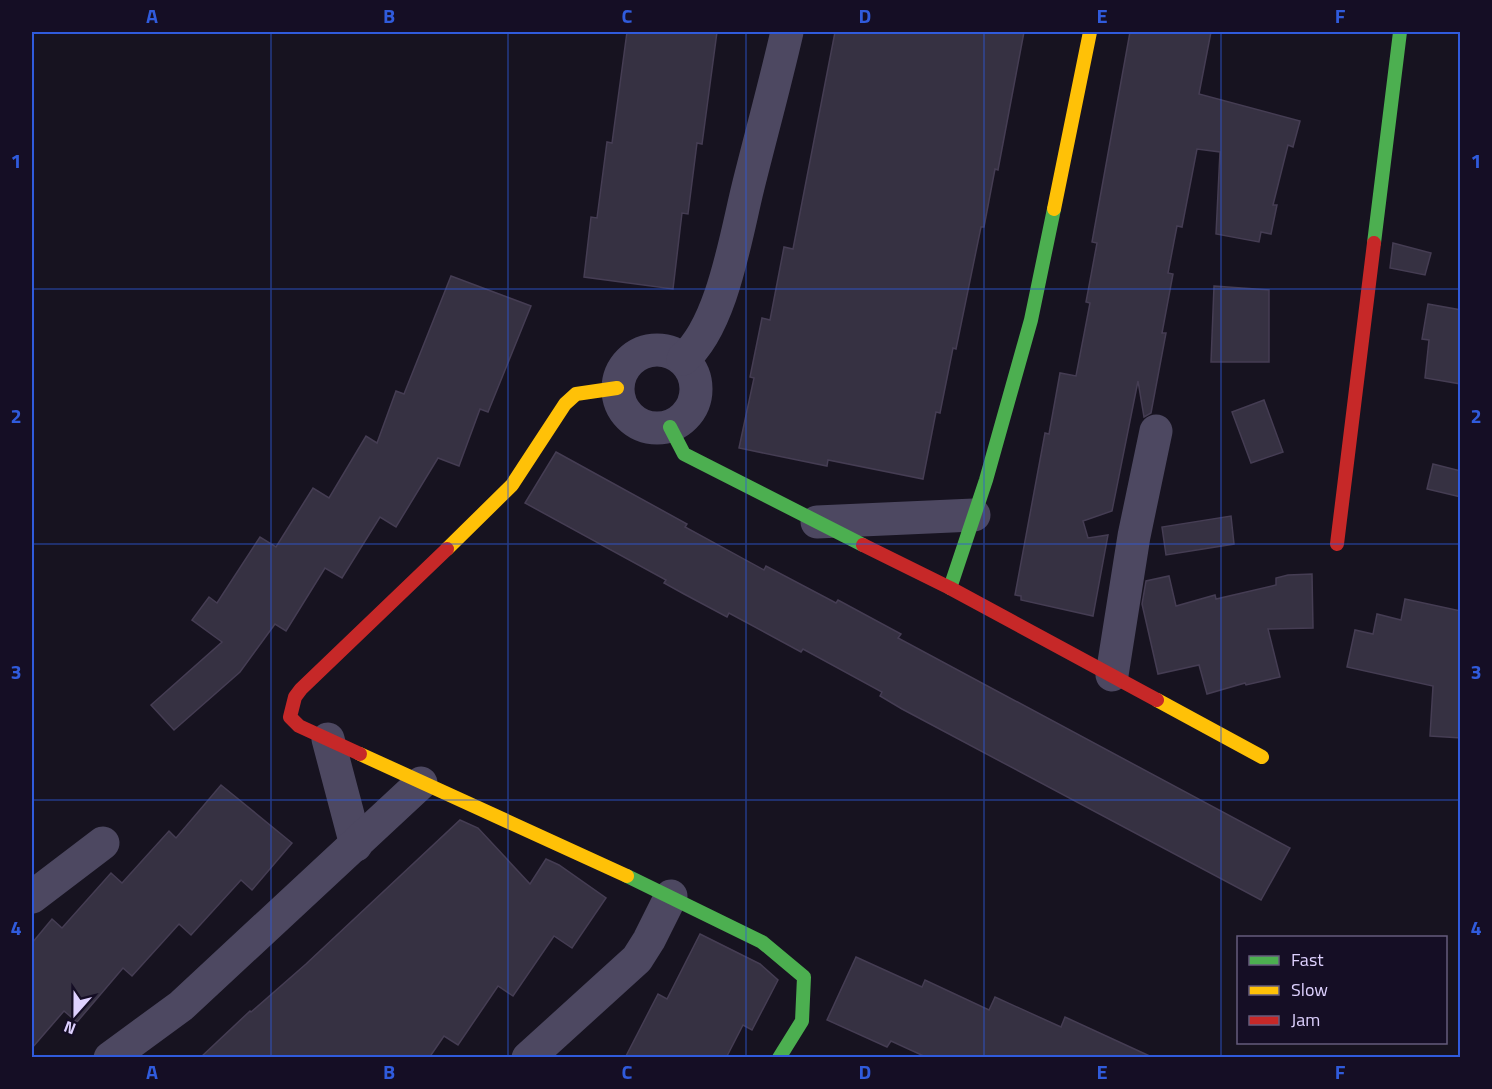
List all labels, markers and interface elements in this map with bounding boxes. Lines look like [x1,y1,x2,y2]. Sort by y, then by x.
text: A [146,0,158,31]
text: B [383,0,395,31]
text: C [622,0,633,31]
text: D [859,0,871,31]
text: E [1096,0,1108,31]
text: F [1335,0,1346,31]
text: 1 [10,145,22,176]
text: 1 [1470,145,1482,176]
text: 2 [10,400,22,431]
text: 2 [1470,400,1482,431]
text: 3 [10,656,22,687]
text: 3 [1470,656,1482,687]
text: 4 [10,912,22,943]
text: 4 [1470,912,1482,943]
legend [1237,936,1447,1044]
text: Fast [1291,946,1324,973]
text: Slow [1291,976,1328,1003]
north arrow [45,984,105,1044]
text: Jam [1291,1006,1320,1033]
text: N [60,1015,79,1041]
text: A [146,1056,158,1087]
text: B [383,1056,395,1087]
text: C [622,1056,633,1087]
text: D [859,1056,871,1087]
text: E [1096,1056,1108,1087]
text: F [1335,1056,1346,1087]

